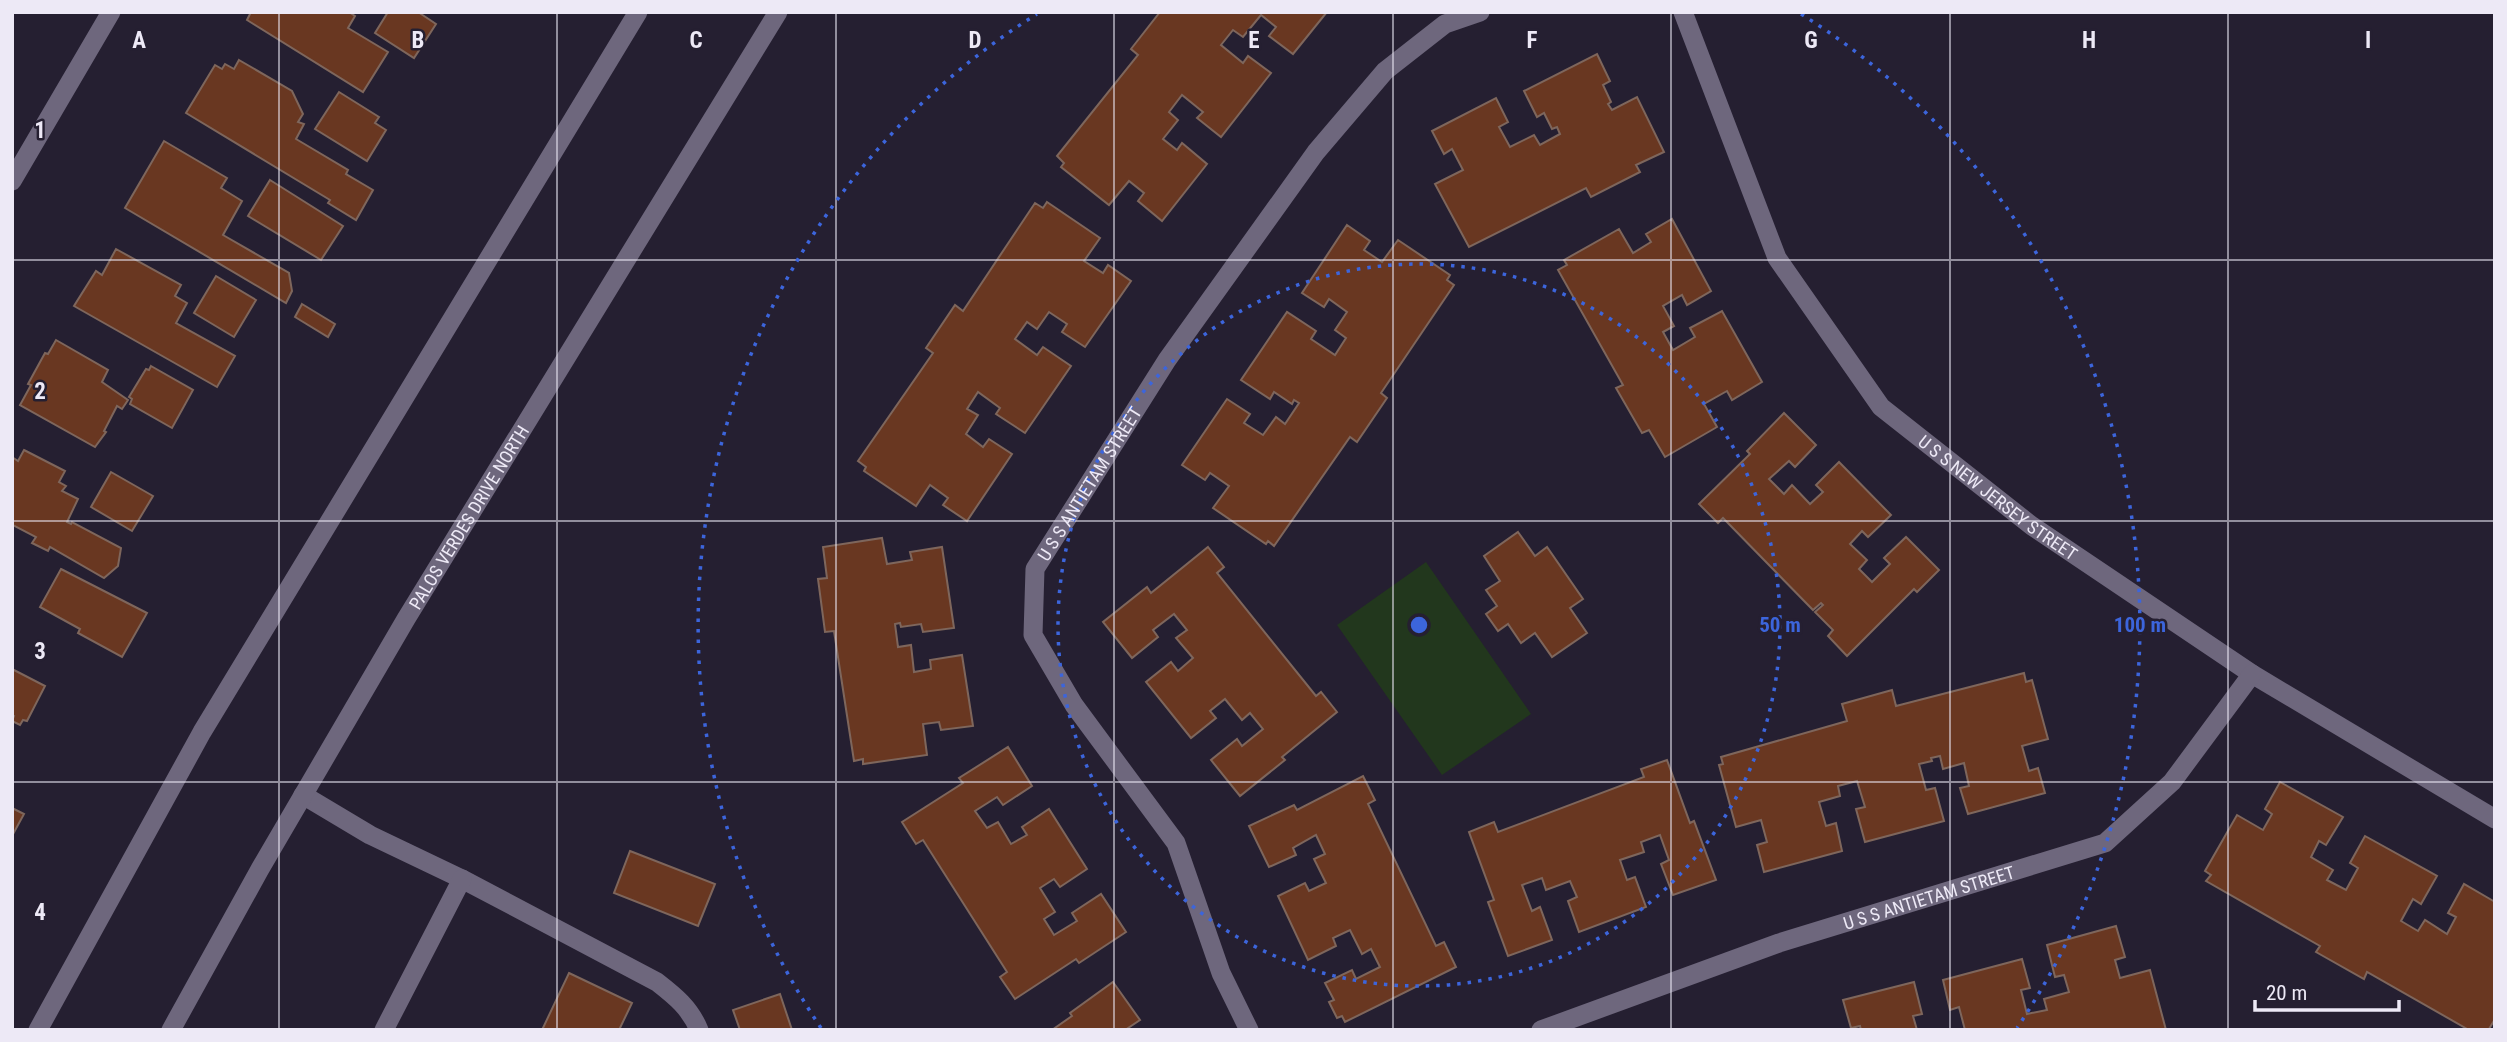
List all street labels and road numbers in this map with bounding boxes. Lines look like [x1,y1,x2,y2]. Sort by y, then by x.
street label: U S S ANTIETAM STREET [1033,403,1145,564]
street label: PALOS VERDES DRIVE NORTH [404,421,533,613]
street label: U S S NEW JERSEY STREET [1915,430,2082,564]
street label: U S S ANTIETAM STREET [1841,861,2017,933]

